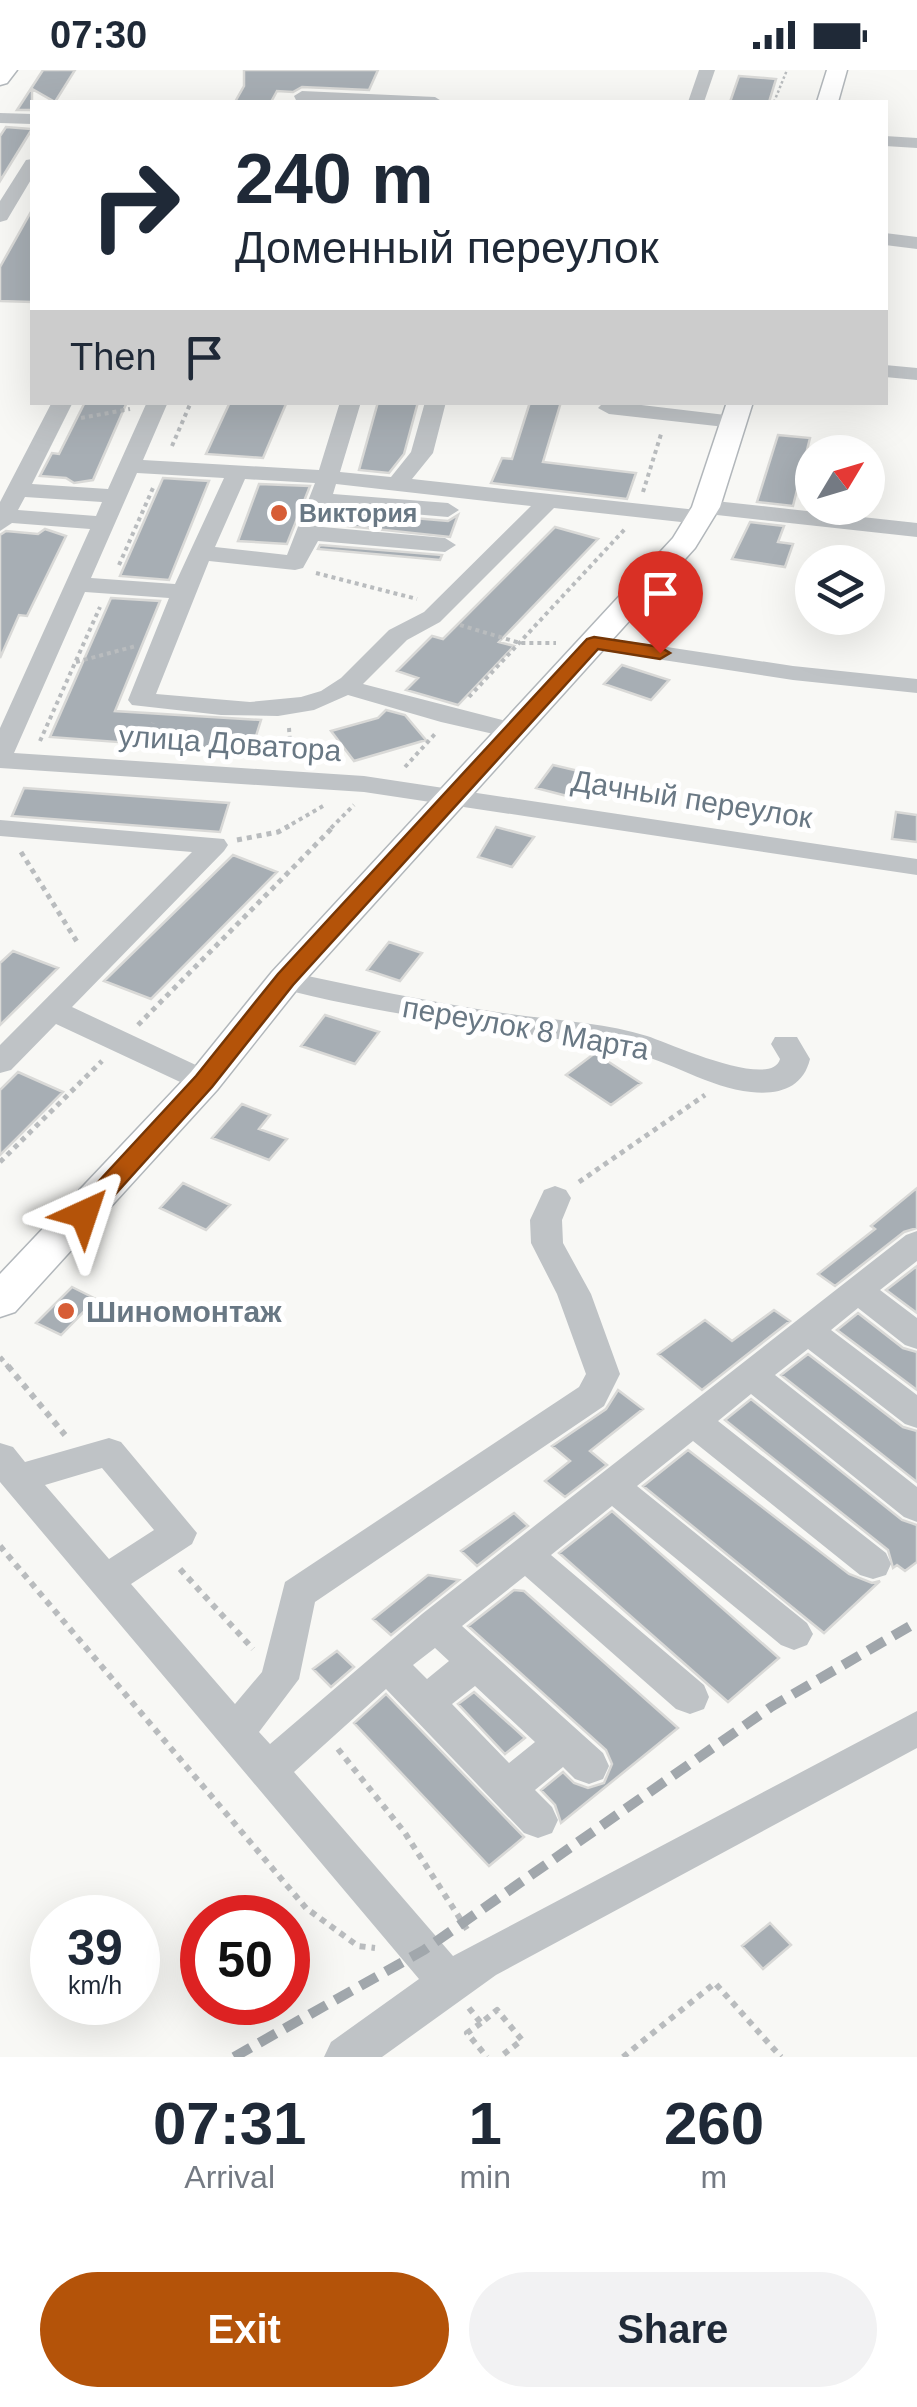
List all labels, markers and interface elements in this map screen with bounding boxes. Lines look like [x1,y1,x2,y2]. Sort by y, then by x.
text: 07:30 [50,14,147,56]
icon: right [70,140,200,270]
text: 240 m [235,140,433,218]
text: Доменный переулок [235,222,659,273]
icon: arrive [177,330,232,385]
text: Then [70,336,157,378]
north arrow [795,435,885,525]
map controls [795,435,885,635]
place label: Виктория [299,499,417,527]
marker: Виктория [268,502,290,524]
button: layers [795,545,885,635]
pin [618,551,703,654]
icon: arrive [633,566,688,621]
street label: улица Доватора [118,719,343,767]
street label: Дачный переулок [569,764,816,834]
street label: переулок 8 Марта [400,990,652,1066]
position arrow [32,1162,136,1266]
place label: Шиномонтаж [86,1295,282,1328]
marker: Шиномонтаж [55,1300,77,1322]
speed limit sign: 50 [180,1895,310,2025]
text: 39 [67,1920,123,1976]
text: km/h [68,1971,122,1999]
text: 07:31 [153,2090,306,2157]
text: 1 [468,2090,502,2157]
text: 260 [664,2090,764,2157]
text: Arrival [184,2159,275,2195]
text: min [459,2159,511,2195]
text: m [701,2159,727,2195]
button: Exit [40,2272,449,2387]
button: Share [469,2272,877,2387]

